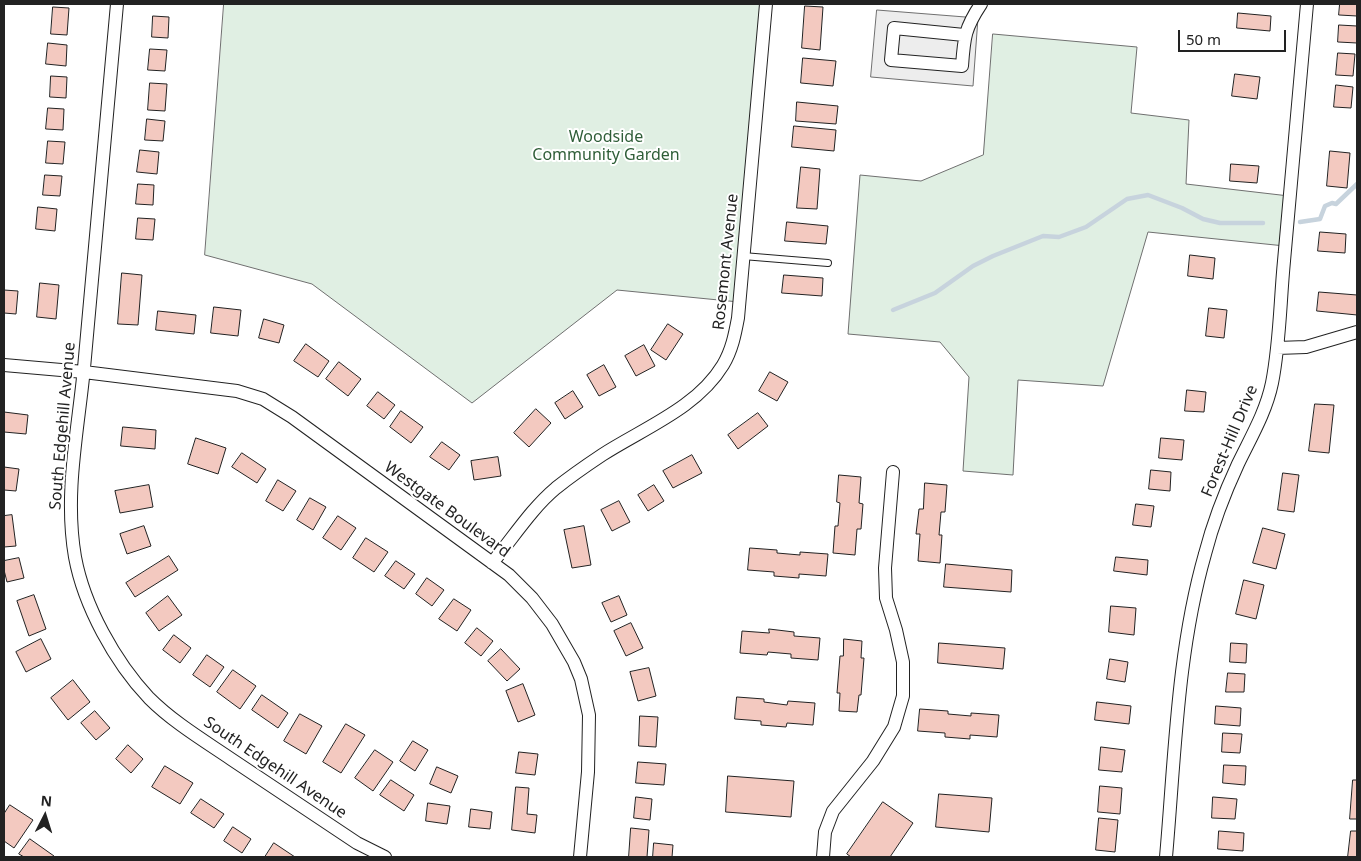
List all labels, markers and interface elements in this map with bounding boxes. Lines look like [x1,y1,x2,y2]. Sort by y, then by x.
scale bar [1181,20,1288,52]
text: 50 m [1186,29,1221,49]
park label: Woodside Community Garden [532,127,680,165]
street label: Rosemont Avenue [709,193,743,331]
street label: South Edgehill Avenue [46,341,80,511]
street label: Forest-Hill Drive [1198,382,1262,500]
street label: Westgate Boulevard [380,458,514,562]
street label: South Edgehill Avenue [200,713,350,823]
north arrow [20,791,70,841]
text: N [40,791,53,811]

